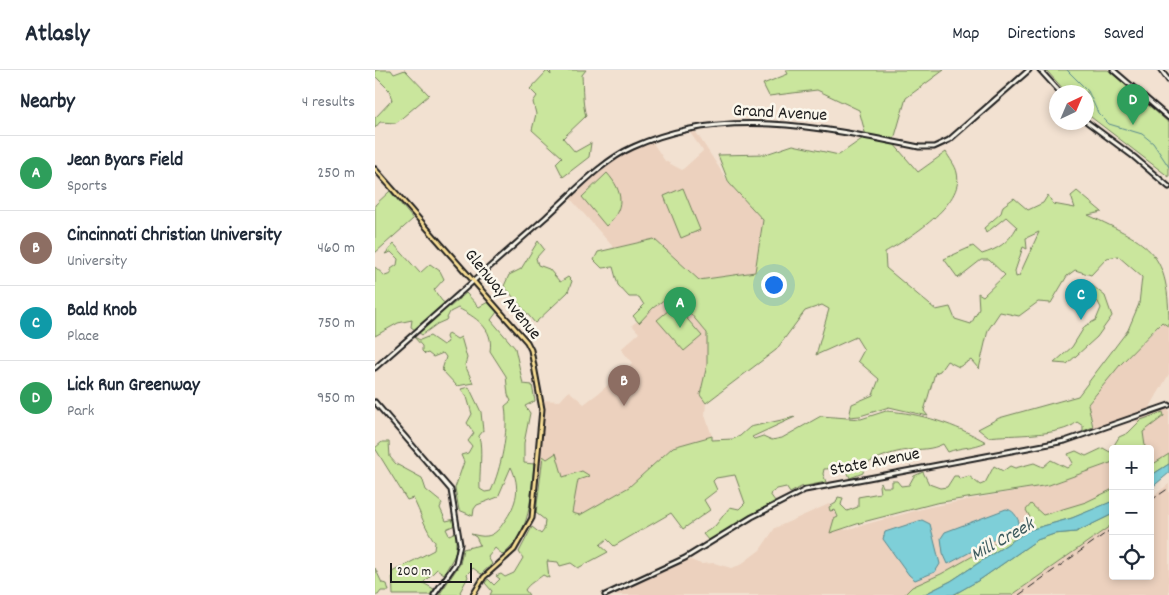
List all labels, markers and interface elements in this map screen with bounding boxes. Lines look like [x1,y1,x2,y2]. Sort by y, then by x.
text: Atlasly [25,18,89,52]
text: Map [952,22,979,47]
text: Directions [1007,22,1076,47]
text: Saved [1104,22,1144,47]
pin: D [1117,84,1149,125]
north arrow [1049,85,1094,130]
text: Nearby [20,88,75,118]
text: 4 results [302,91,355,114]
street label: Grand Avenue [732,99,828,129]
text: Jean Byars Field [67,148,183,175]
text: A [32,162,40,185]
text: 250 m [317,162,355,185]
text: Sports [67,175,107,198]
text: Cincinnati Christian University [67,223,281,250]
text: B [32,237,40,260]
text: 460 m [317,237,355,260]
street label: Glenway Avenue [458,244,546,346]
text: University [67,250,127,273]
your location [761,272,787,298]
pin: C [1065,279,1097,320]
pin: A [664,287,696,328]
text: Bald Knob [67,298,137,325]
text: C [32,312,40,335]
text: 750 m [318,312,355,335]
text: Place [67,325,99,348]
pin: B [608,365,640,406]
text: Lick Run Greenway [67,373,200,400]
text: D [32,387,40,410]
text: 950 m [317,387,355,410]
text: Park [67,400,94,423]
street label: State Avenue [828,442,922,484]
map controls [1109,445,1154,580]
button: + [1109,445,1154,490]
button: − [1109,490,1154,535]
water label: Mill Creek [966,511,1042,570]
button: locate [1109,535,1154,580]
scale bar [390,560,473,583]
text: 200 m [397,562,431,582]

